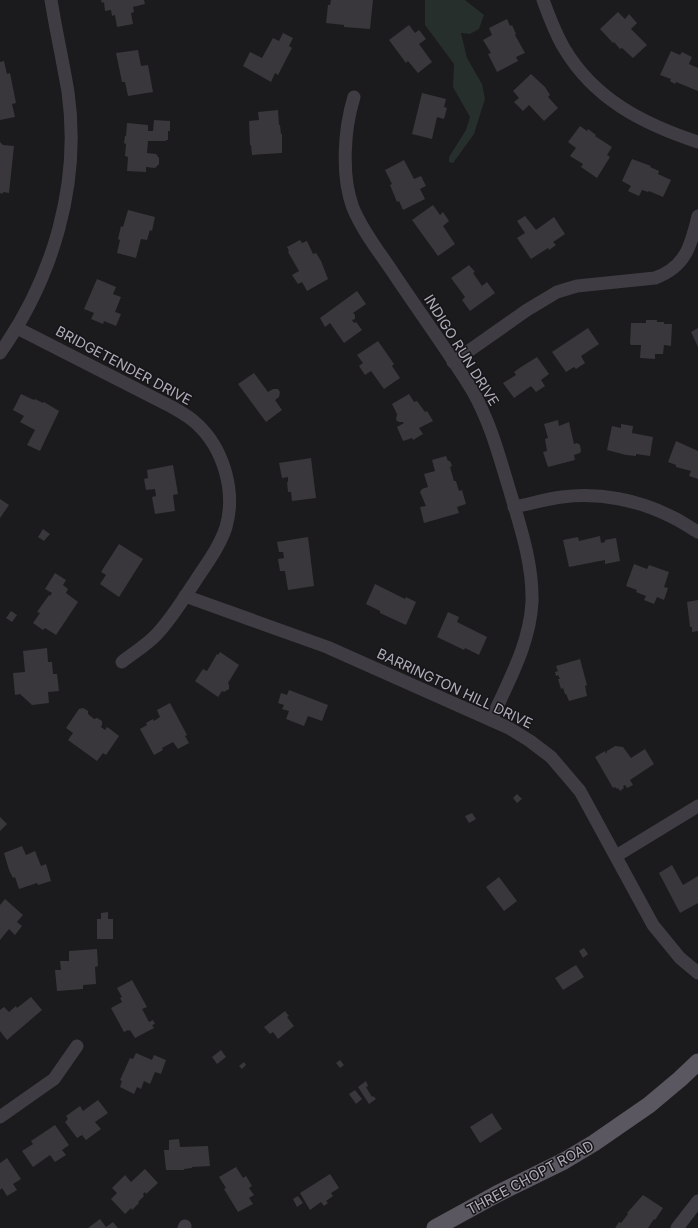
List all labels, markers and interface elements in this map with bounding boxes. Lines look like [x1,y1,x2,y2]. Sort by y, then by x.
street label: INDIGO RUN DRIVE [421,291,503,409]
street label: BRIDGETENDER DRIVE [53,322,195,408]
street label: BARRINGTON HILL DRIVE [374,644,536,732]
street label: THREE CHOPT ROAD [464,1136,596,1218]

